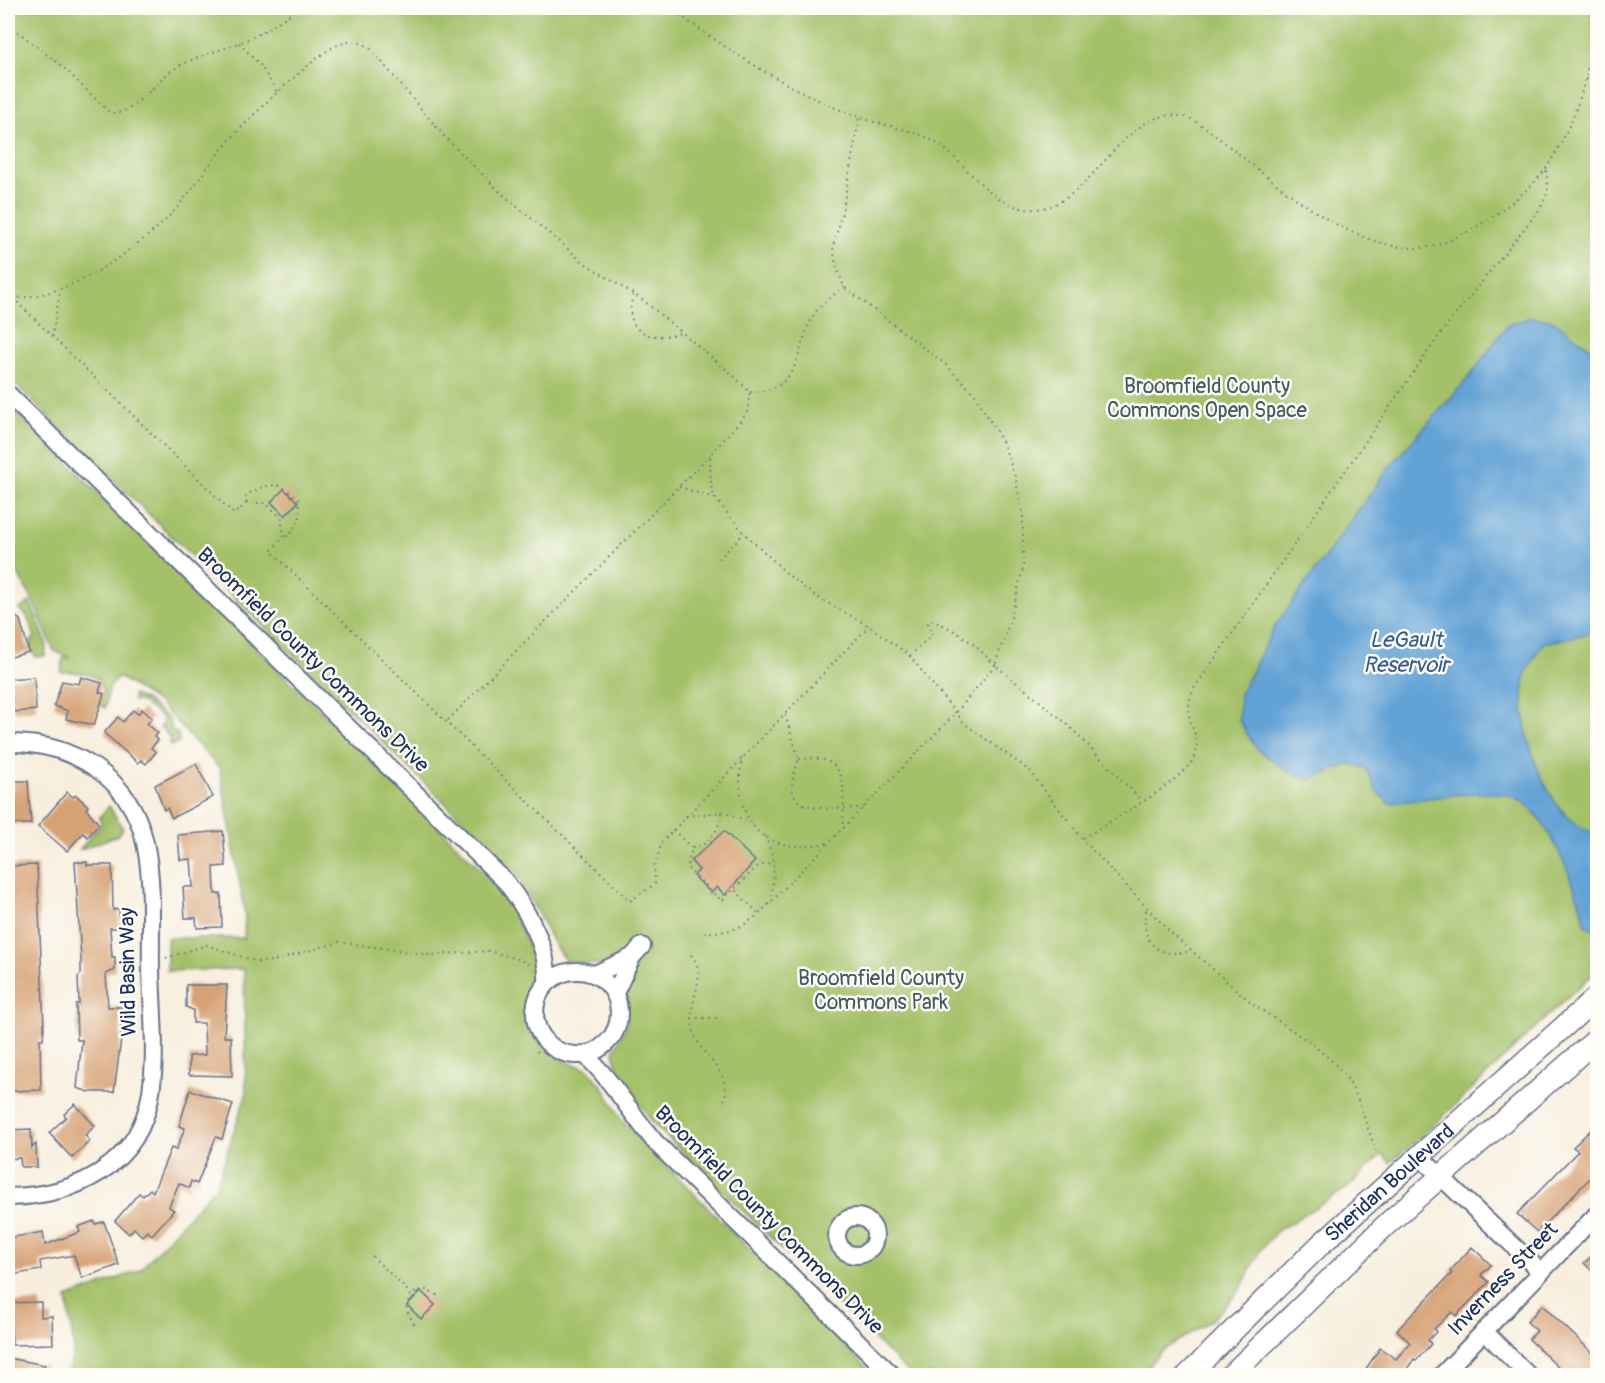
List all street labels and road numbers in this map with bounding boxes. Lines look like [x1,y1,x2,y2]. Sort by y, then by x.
street label: Broomfield County Commons Drive [191,542,435,779]
street label: Wild Basin Way [113,907,143,1037]
street label: Broomfield County Commons Drive [649,1100,890,1341]
street label: Sheridan Boulevard [1319,1118,1460,1248]
street label: Inverness Street [1442,1216,1564,1341]

